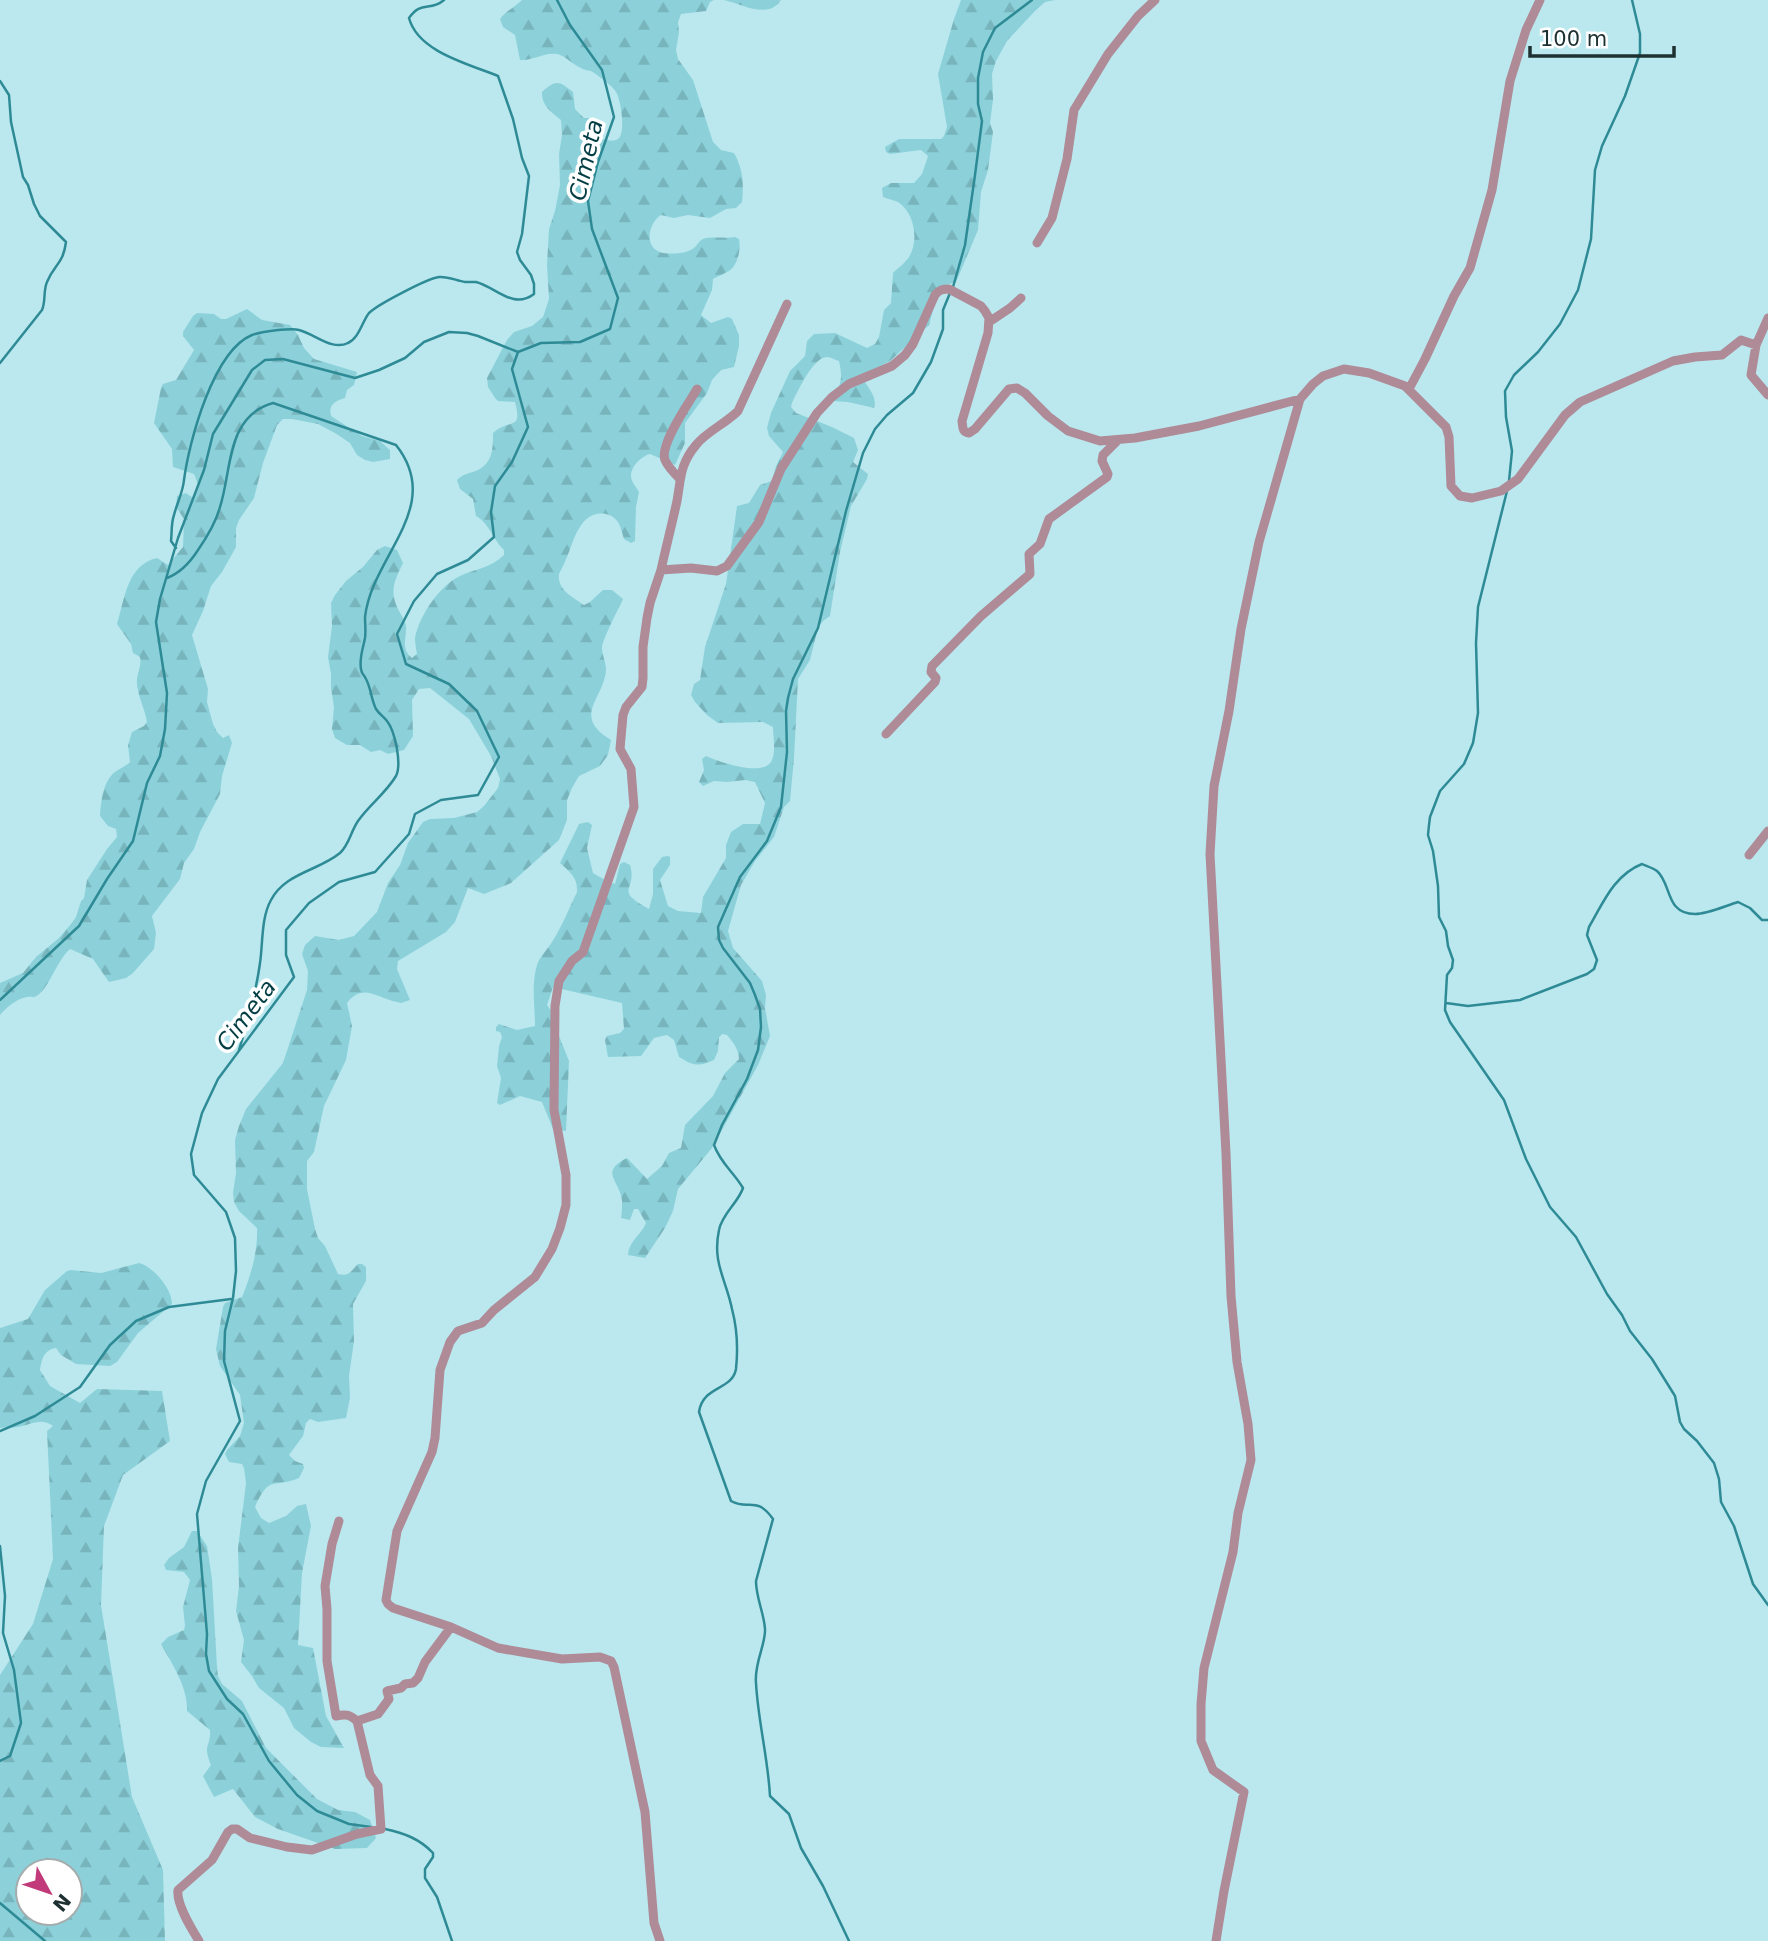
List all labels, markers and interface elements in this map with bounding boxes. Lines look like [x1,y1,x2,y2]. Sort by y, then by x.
scale bar [1530,14,1674,58]
text: 100 m [1540,27,1607,51]
water label: Cimeta [564,117,608,203]
water label: Cimeta [211,974,281,1056]
north arrow [14,1857,84,1927]
text: N [48,1890,76,1916]

